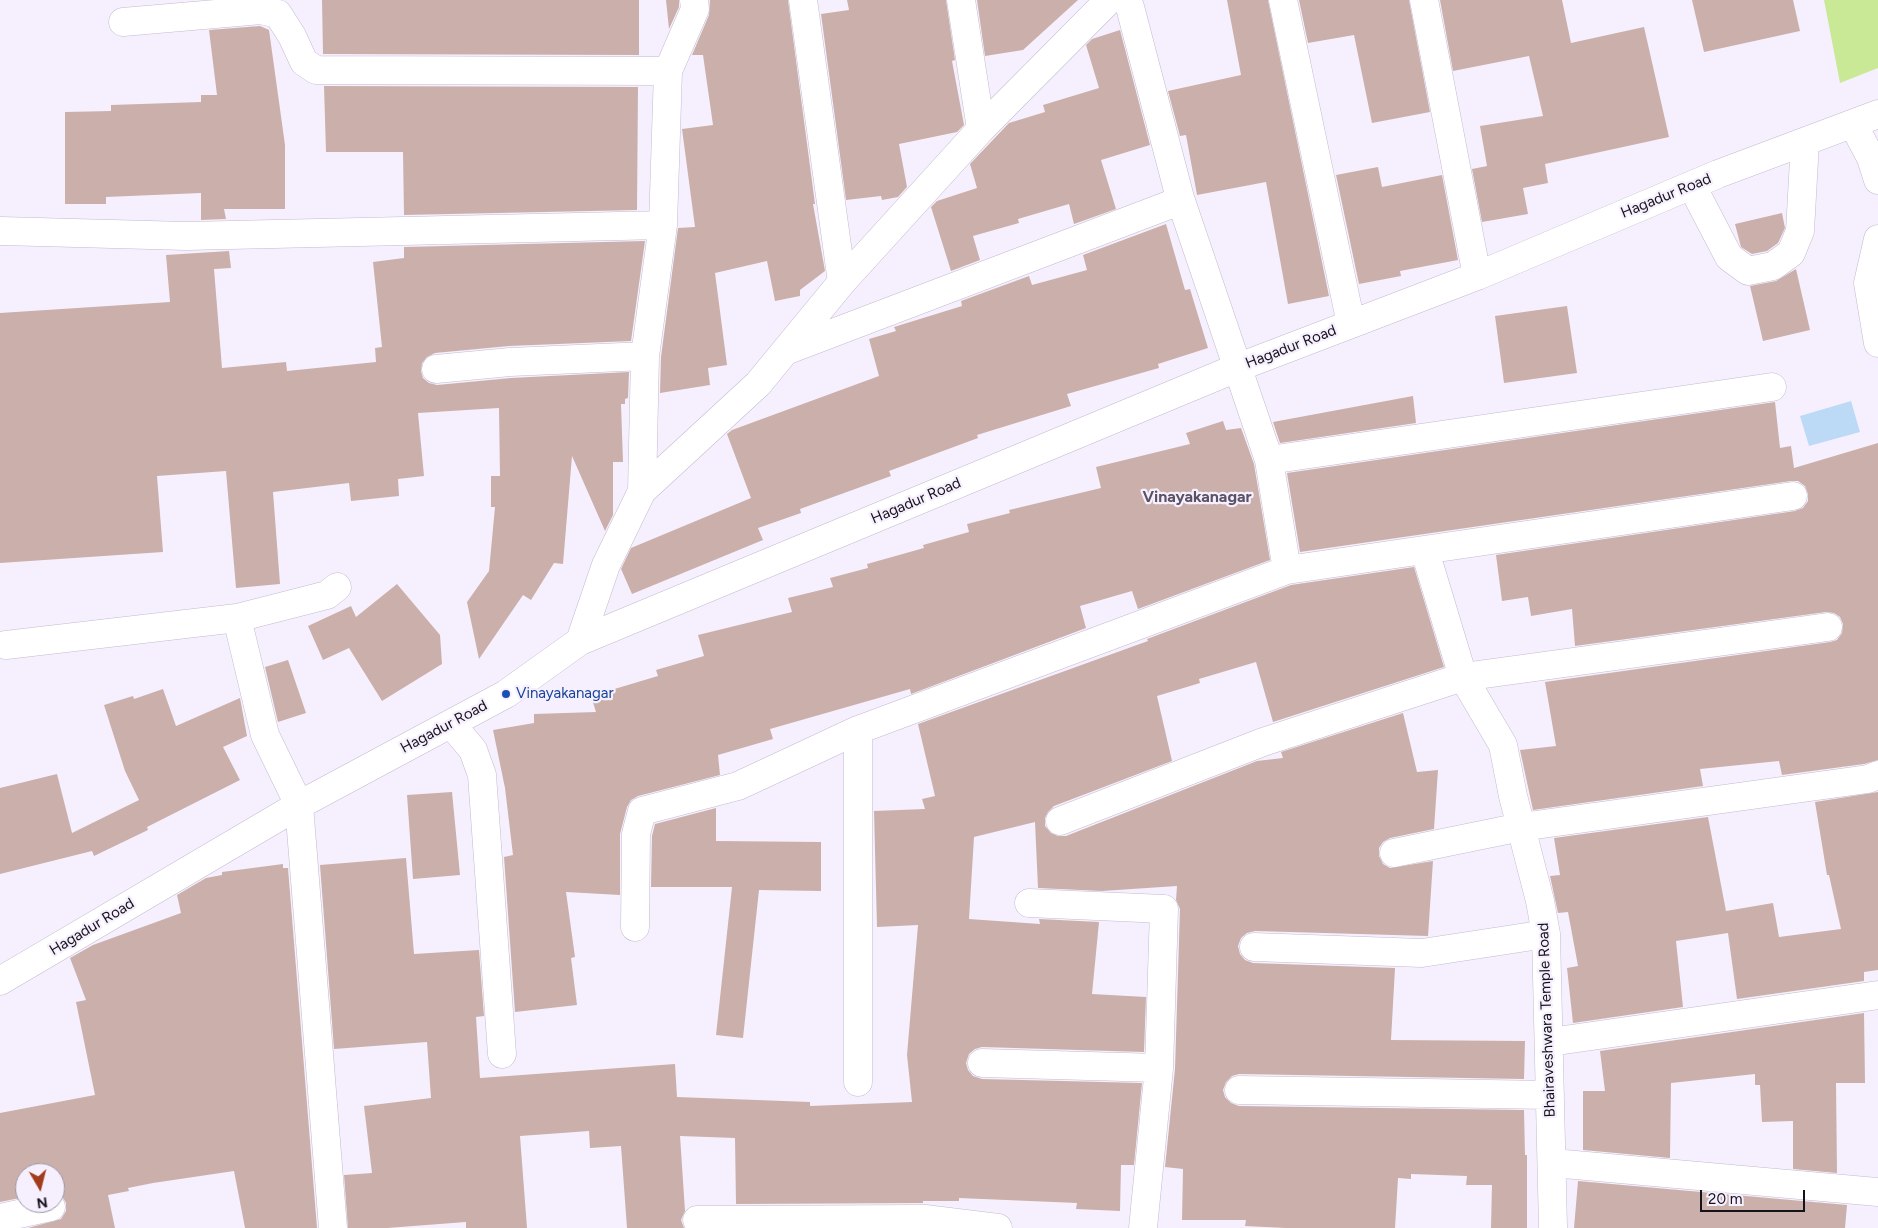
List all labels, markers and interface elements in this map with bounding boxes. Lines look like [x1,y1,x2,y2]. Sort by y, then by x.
street label: Hagadur Road [1618,170,1714,222]
street label: Hagadur Road [1243,321,1339,373]
street label: Hagadur Road [868,474,964,528]
district label: Vinayakanagar [1142,487,1252,507]
place label: Vinayakanagar [516,685,613,703]
marker: Vinayakanagar [500,688,512,700]
street label: Hagadur Road [397,697,491,757]
street label: Hagadur Road [46,895,138,959]
street label: Bhairaveshwara Temple Road [1535,922,1559,1118]
north arrow [15,1163,65,1213]
scale bar [1703,1180,1808,1212]
text: 20 m [1708,1190,1742,1208]
text: N [35,1193,49,1212]

